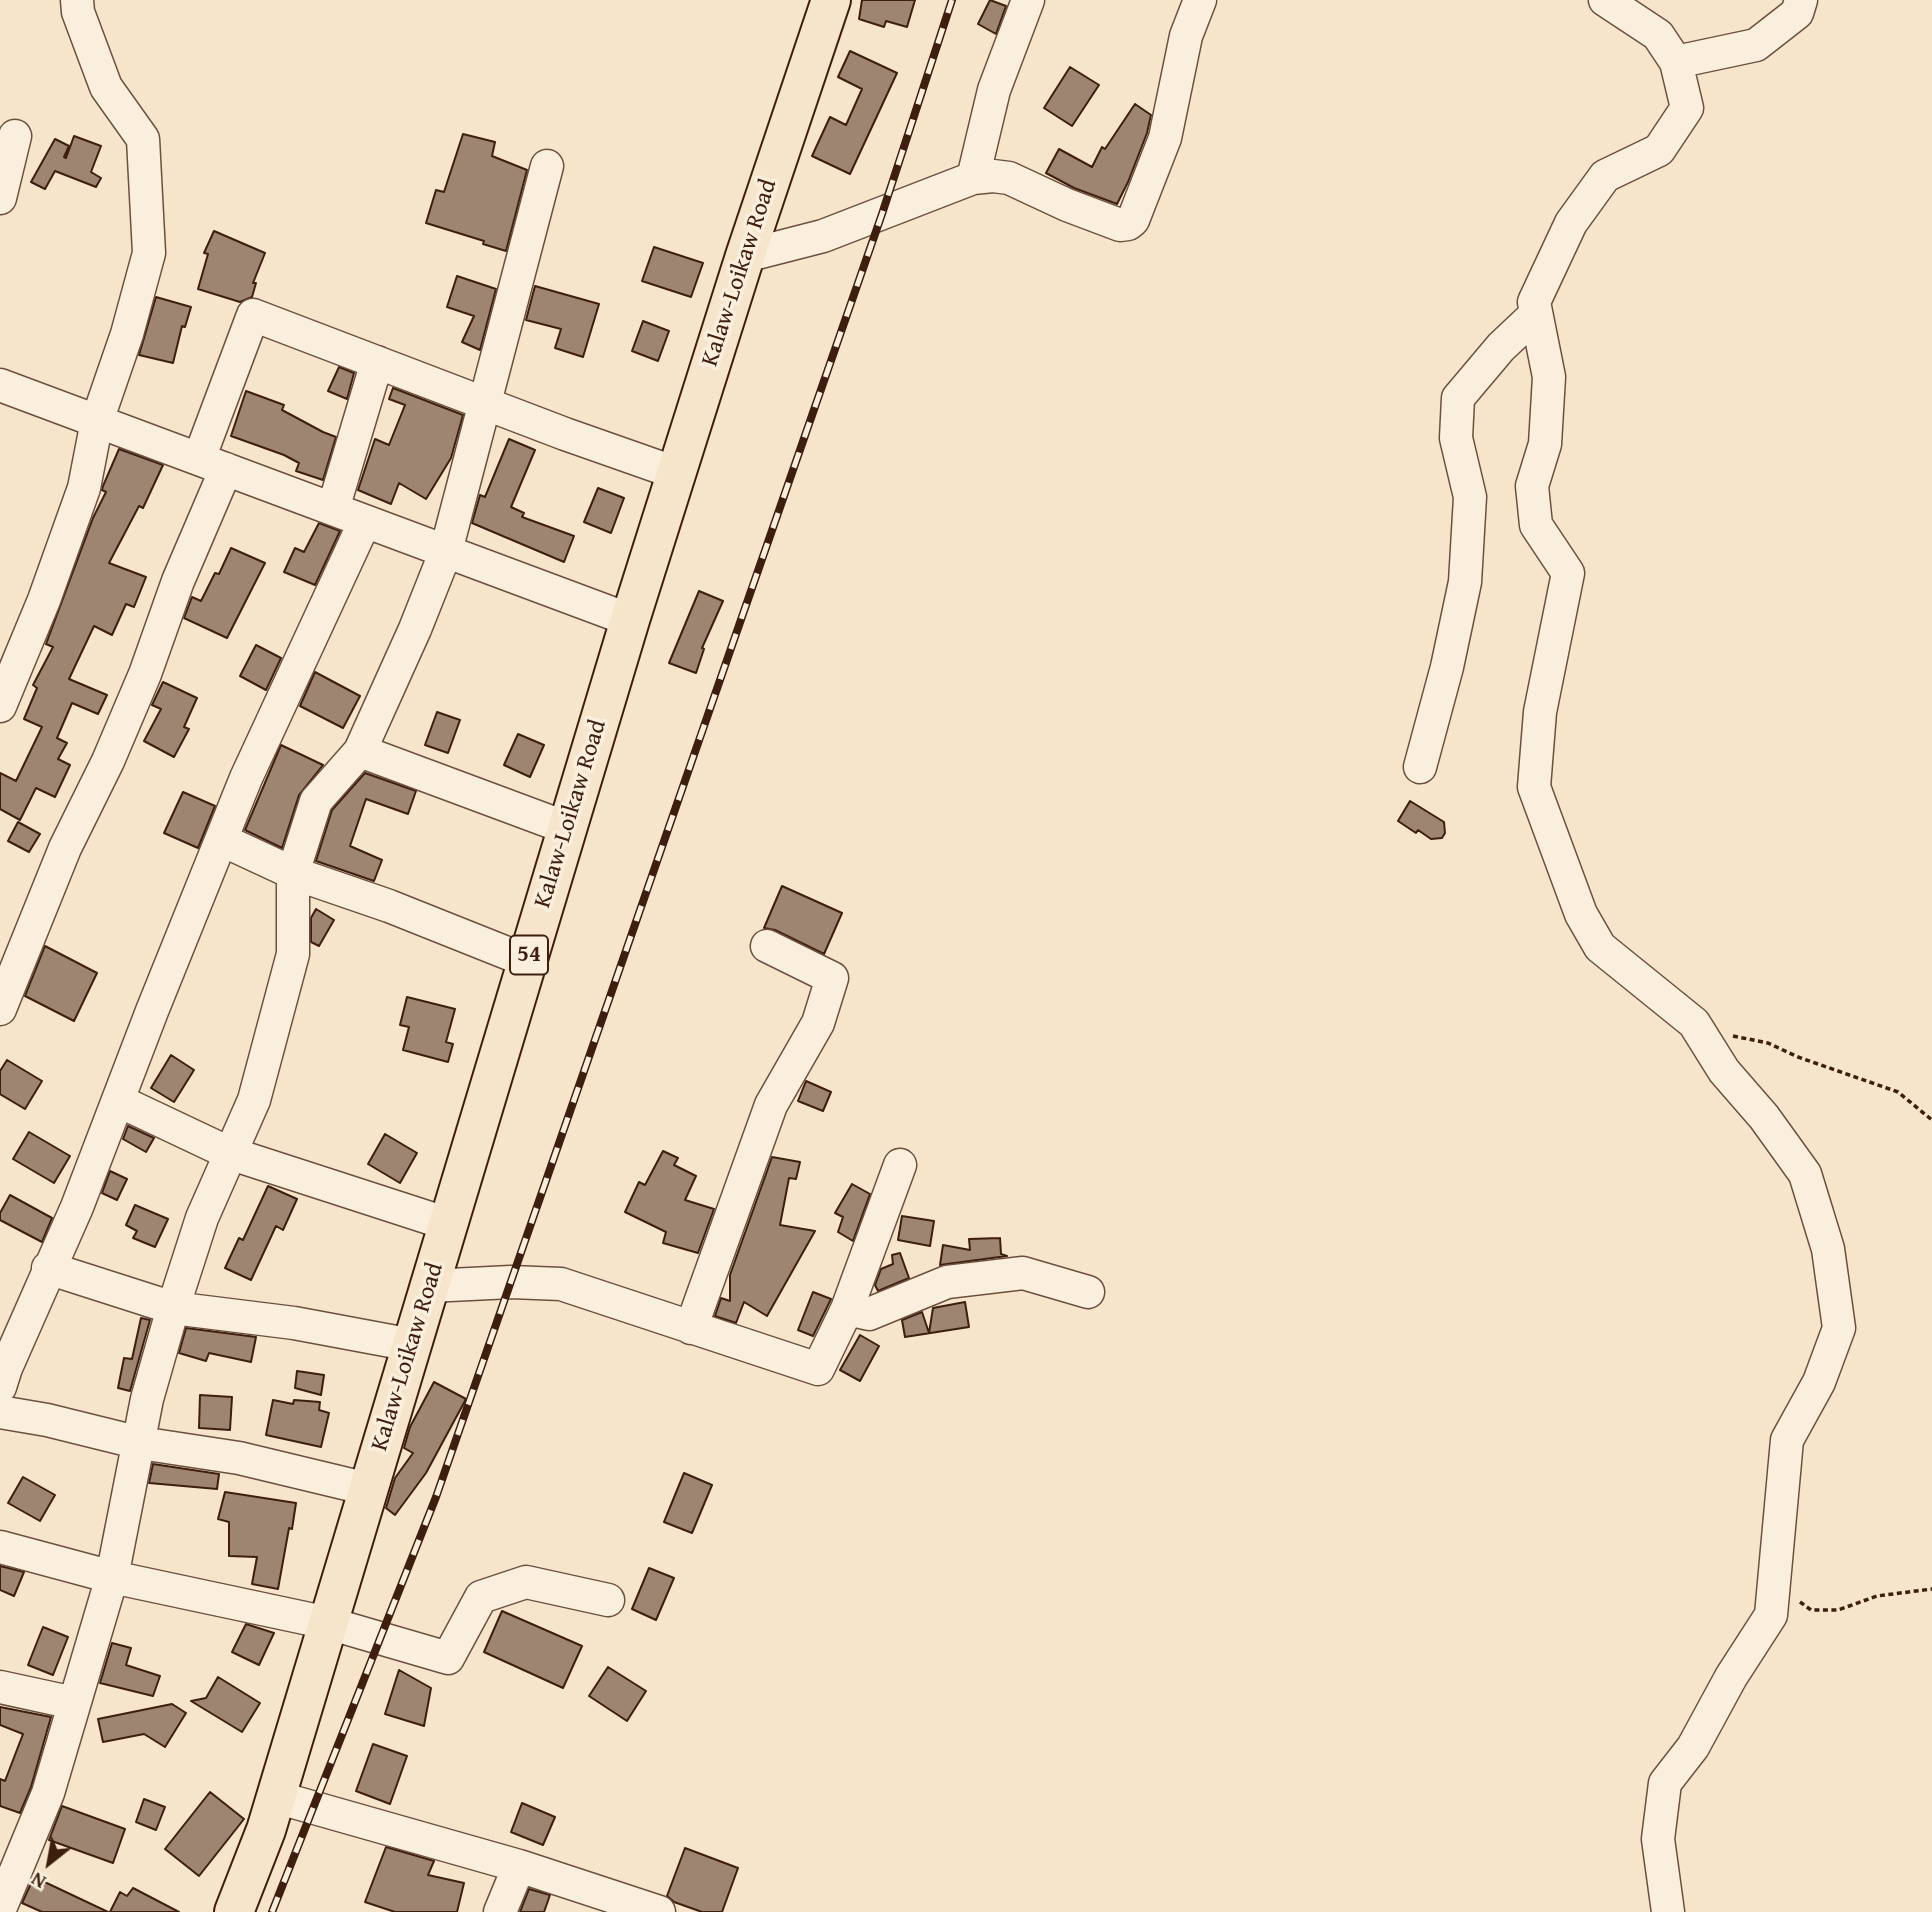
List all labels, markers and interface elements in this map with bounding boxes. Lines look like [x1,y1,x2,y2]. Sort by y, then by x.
street label: Kalaw-Loikaw Road [696,176,784,370]
street label: Kalaw-Loikaw Road [529,717,613,911]
road number: 54 [510,936,548,974]
street label: Kalaw-Loikaw Road [366,1260,450,1454]
north arrow [14,1828,84,1898]
text: N [26,1866,51,1896]

